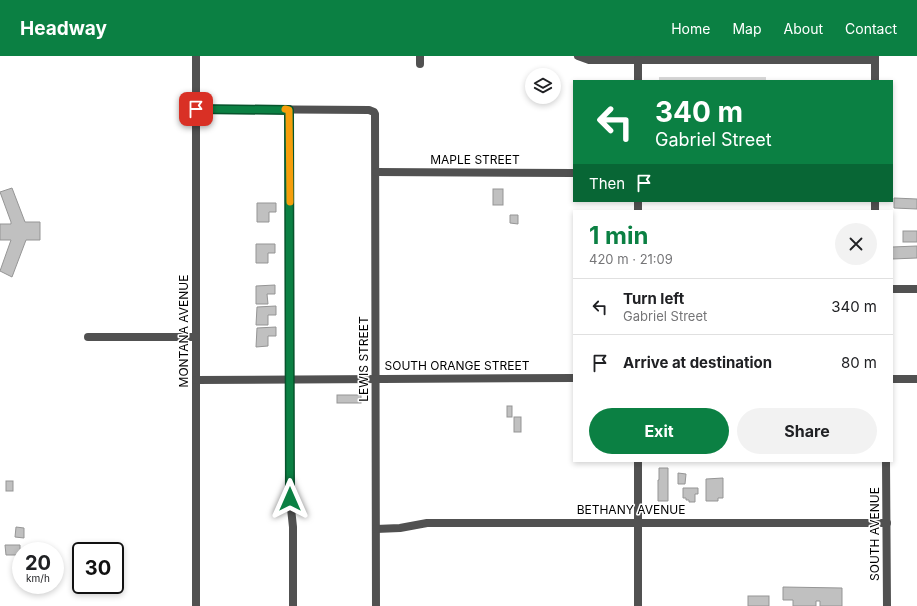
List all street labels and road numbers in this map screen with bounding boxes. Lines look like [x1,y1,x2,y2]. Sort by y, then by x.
street label: MAPLE STREET [430,152,520,167]
street label: MONTANA AVENUE [176,275,191,387]
street label: LEWIS STREET [356,316,371,402]
street label: SOUTH ORANGE STREET [385,358,530,373]
street label: SOUTH AVENUE [867,487,882,581]
street label: BETHANY AVENUE [577,502,685,517]

